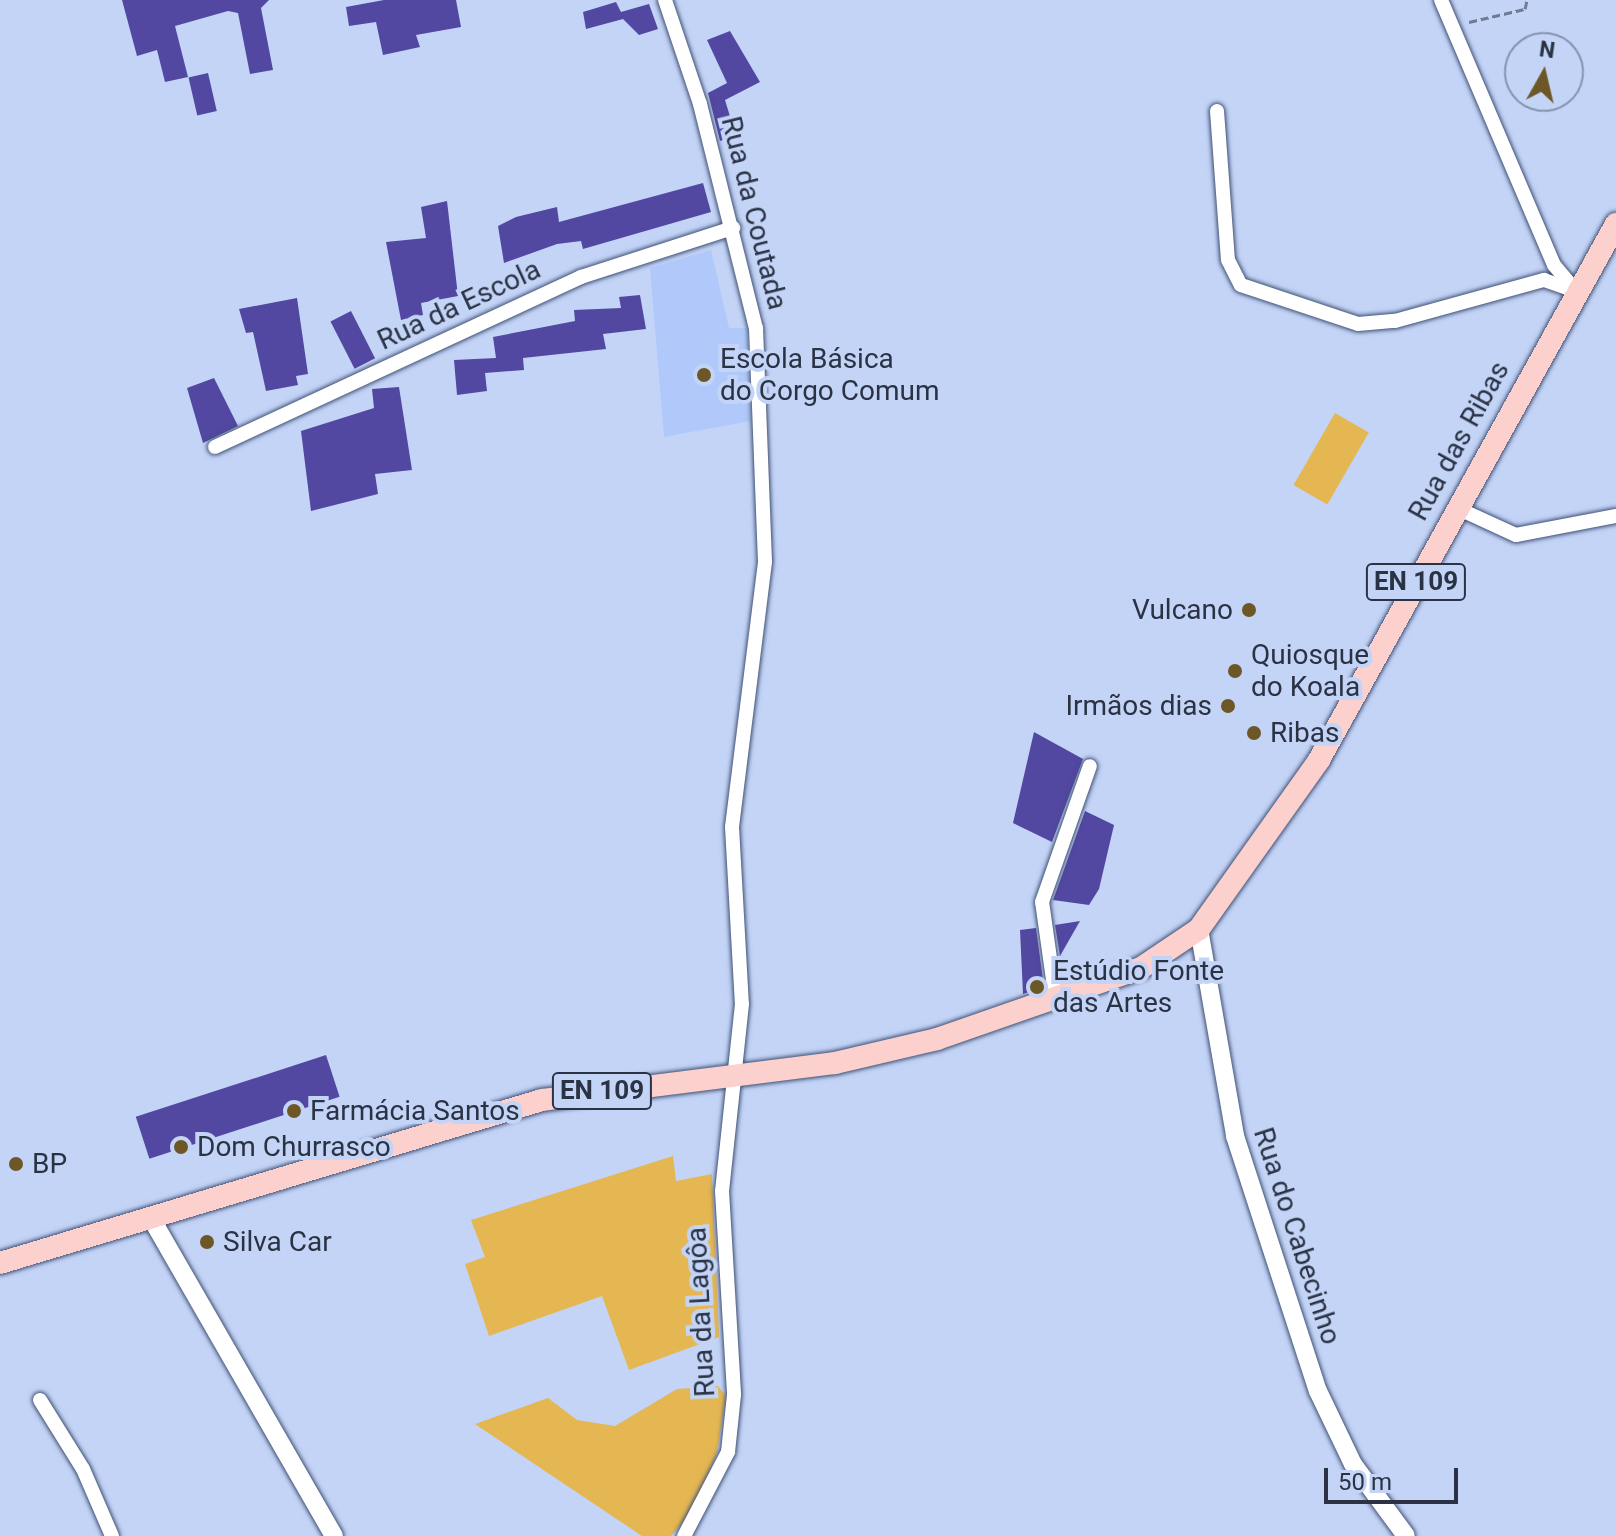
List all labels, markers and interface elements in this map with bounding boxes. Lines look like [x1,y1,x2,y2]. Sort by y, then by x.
north arrow [1504,32,1584,112]
text: N [1538,36,1557,63]
street label: Rua da Coutada [714,113,794,313]
street label: Rua da Escola [372,253,546,357]
place label: Escola Básica do Corgo Comum [720,342,940,408]
street label: Rua das Ribas [1401,356,1517,526]
marker: Escola Básica do Corgo Comum [695,366,713,384]
road number: EN 109 [1364,560,1468,604]
place label: Vulcano [1132,593,1233,627]
marker: Vulcano [1240,601,1258,619]
place label: Quiosque do Koala [1251,638,1369,704]
marker: Quiosque do Koala [1226,662,1244,680]
place label: Irmãos dias [1065,689,1212,723]
marker: Irmãos dias [1219,697,1237,715]
place label: Ribas [1270,716,1339,750]
marker: Ribas [1245,724,1263,742]
place label: Estúdio Fonte das Artes [1053,954,1224,1020]
marker: Estúdio Fonte das Artes [1028,978,1046,996]
road number: EN 109 [550,1069,654,1113]
place label: Farmácia Santos [310,1094,520,1128]
marker: Farmácia Santos [285,1102,303,1120]
street label: Rua do Cabecinho [1246,1123,1348,1349]
place label: Dom Churrasco [197,1130,391,1164]
marker: Dom Churrasco [172,1138,190,1156]
place label: BP [32,1147,67,1181]
marker: BP [7,1155,25,1173]
place label: Silva Car [223,1225,332,1259]
street label: Rua da Lagôa [680,1226,722,1398]
marker: Silva Car [198,1233,216,1251]
scale bar [1328,1452,1462,1502]
text: 50 m [1338,1468,1392,1496]

